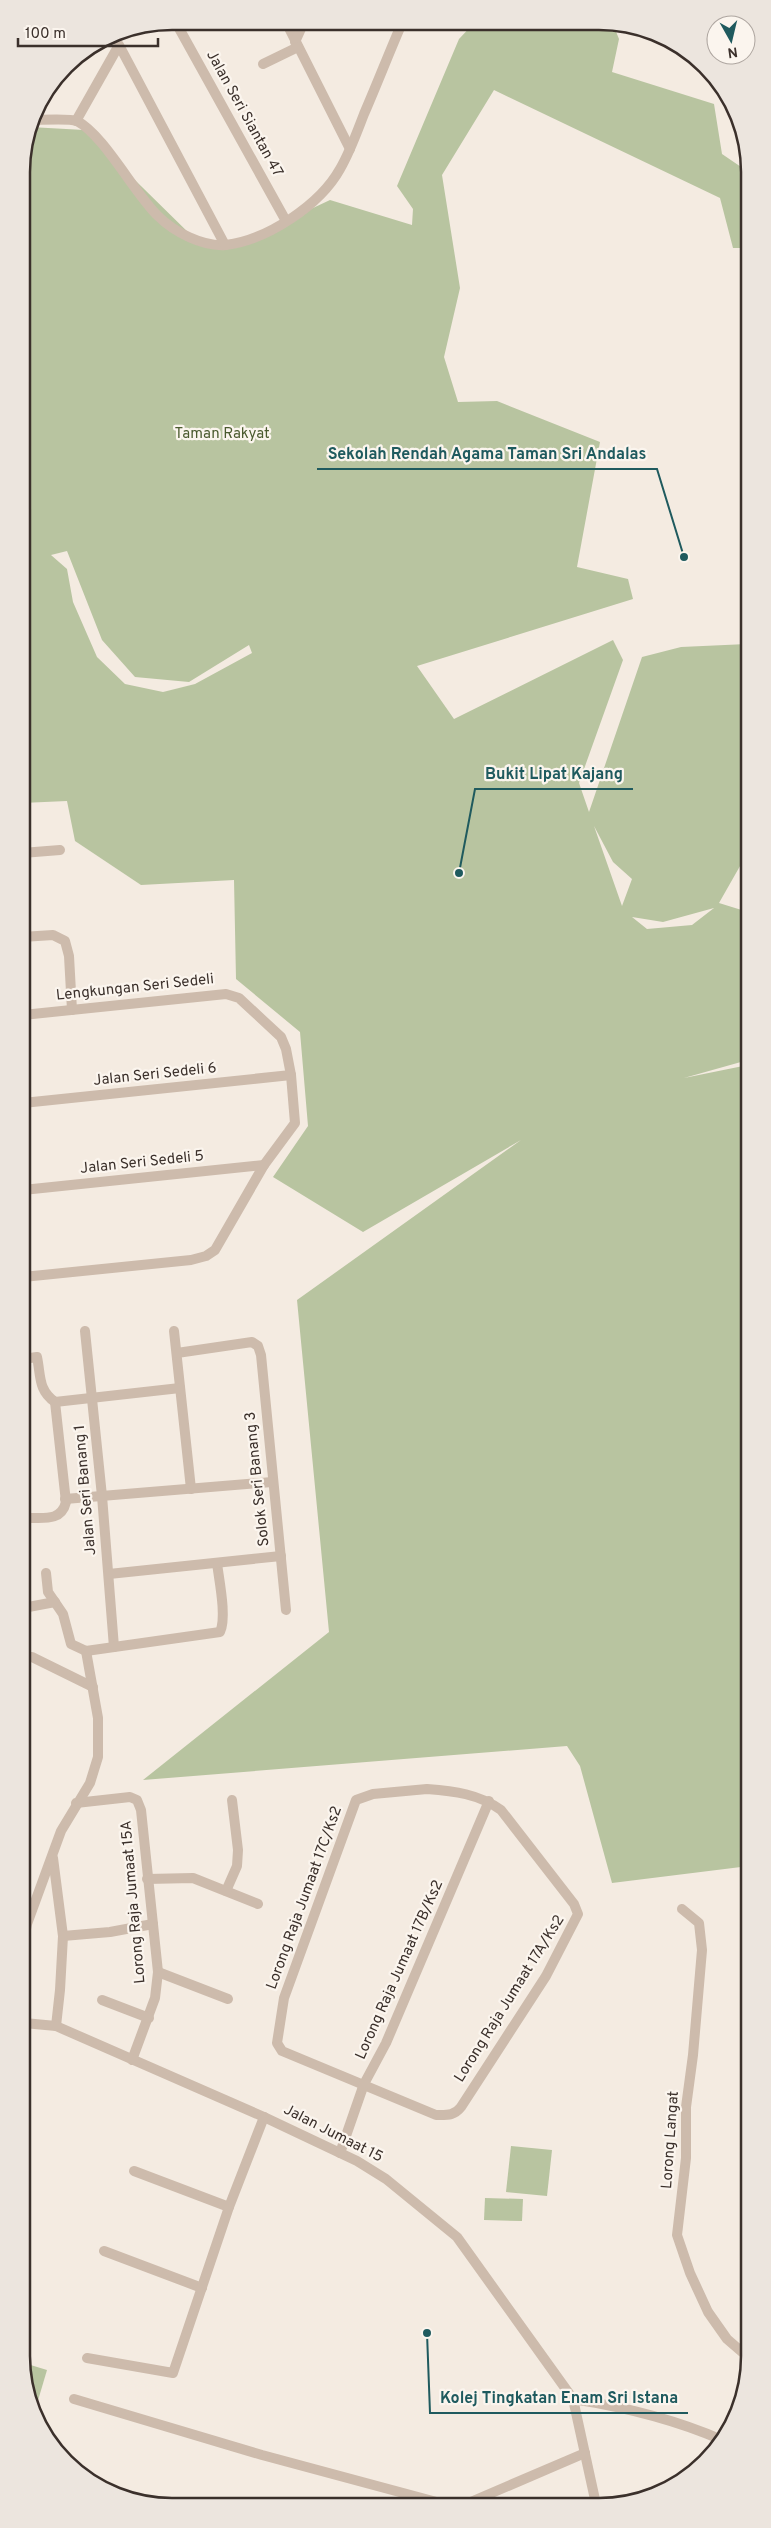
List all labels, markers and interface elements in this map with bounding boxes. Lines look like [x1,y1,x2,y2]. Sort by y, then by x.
scale bar [18,15,158,47]
north arrow [706,15,756,65]
text: 100 m [25,25,66,44]
text: N [726,42,739,61]
street label: Jalan Seri Siantan 47 [201,47,287,181]
park label: Taman Rakyat [174,425,270,444]
callout: Sekolah Rendah Agama Taman Sri Andalas [317,438,657,469]
text: Sekolah Rendah Agama Taman Sri Andalas [328,445,646,465]
callout: Bukit Lipat Kajang [475,758,633,789]
text: Bukit Lipat Kajang [485,765,623,785]
street label: Lengkungan Seri Sedeli [55,970,215,1006]
street label: Jalan Seri Sedeli 6 [92,1059,218,1091]
street label: Jalan Seri Sedeli 5 [79,1147,205,1179]
street label: Solok Seri Banang 3 [241,1411,275,1547]
street label: Jalan Seri Banang 1 [71,1424,101,1556]
street label: Lorong Raja Jumaat 17C/Ks2 [263,1804,347,1992]
street label: Lorong Raja Jumaat 15A [117,1820,151,1984]
street label: Lorong Raja Jumaat 17B/Ks2 [352,1877,448,2063]
street label: Lorong Raja Jumaat 17A/Ks2 [451,1912,569,2086]
street label: Lorong Langat [658,2090,684,2190]
street label: Jalan Jumaat 15 [280,2101,386,2167]
callout: Kolej Tingkatan Enam Sri Istana [430,2382,688,2413]
text: Kolej Tingkatan Enam Sri Istana [440,2389,678,2409]

